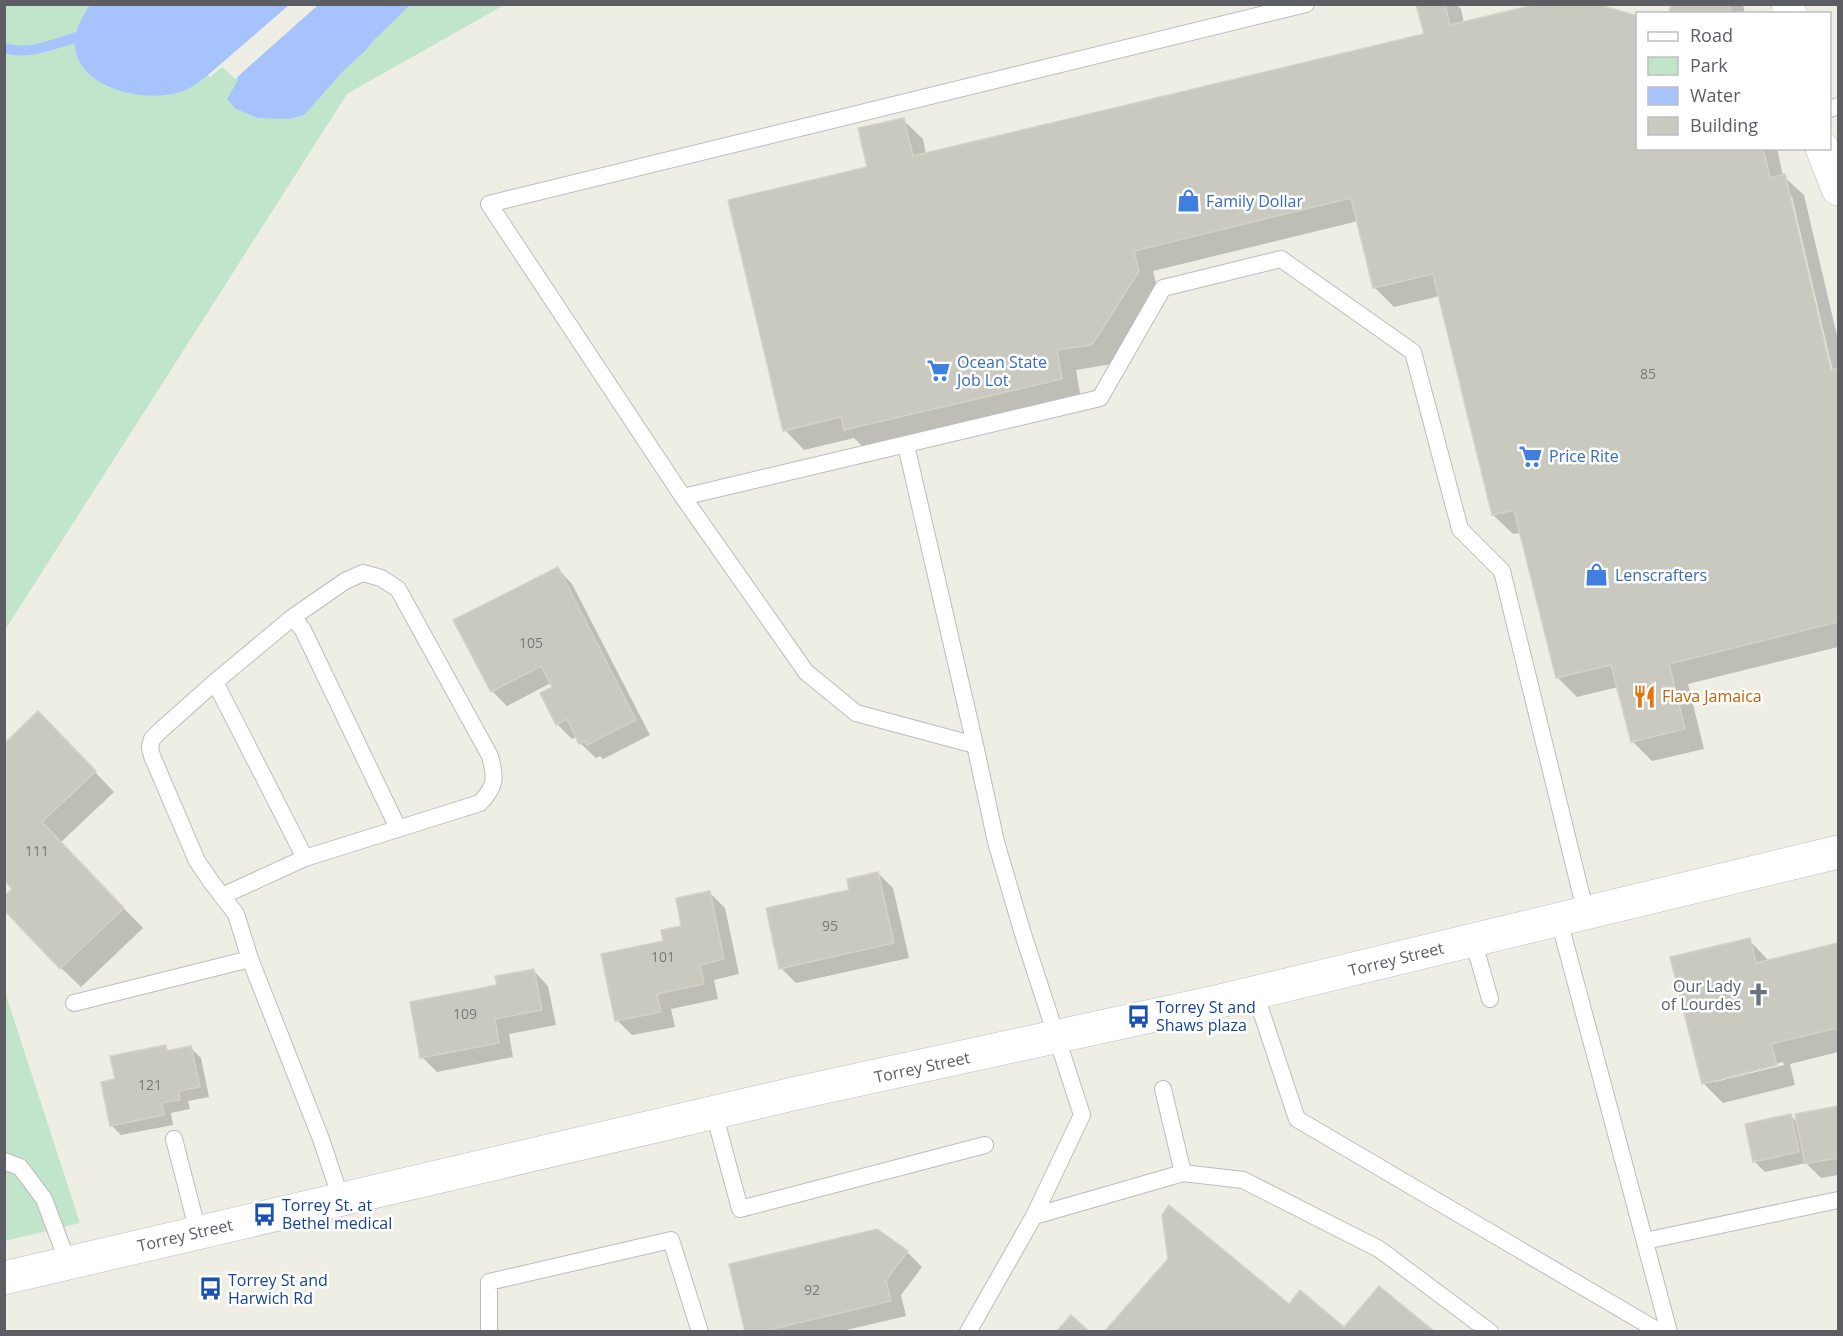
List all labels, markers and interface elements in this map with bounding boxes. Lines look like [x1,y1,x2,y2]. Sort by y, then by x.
legend [1636,12,1831,150]
text: Road [1690,23,1733,47]
text: Park [1690,53,1728,77]
text: Water [1690,83,1741,107]
text: Building [1690,113,1758,137]
shop icon: Family Dollar [1175,188,1201,214]
place label: Family Dollar [1206,190,1303,212]
place label: Ocean State Job Lot [955,351,1047,391]
supermarket icon: Ocean State Job Lot [926,358,952,384]
house number: 85 [1640,364,1656,383]
supermarket icon: Price Rite [1518,443,1544,469]
place label: Price Rite [1549,445,1619,467]
shop icon: Lenscrafters [1584,562,1610,588]
place label: Lenscrafters [1615,564,1707,586]
house number: 105 [519,633,543,652]
restaurant icon: Flava Jamaica [1631,683,1657,709]
place label: Flava Jamaica [1662,685,1762,707]
house number: 111 [25,841,49,860]
house number: 95 [822,916,838,935]
street label: Torrey Street [1346,936,1446,981]
house number: 101 [651,947,675,966]
place label: Our Lady of Lourdes [1661,975,1742,1015]
church icon: Our Lady of Lourdes [1746,982,1772,1008]
place label: Torrey St and Shaws plaza [1156,996,1256,1036]
bus stop icon: Torrey St and Shaws plaza [1125,1003,1151,1029]
house number: 109 [453,1004,477,1023]
street label: Torrey Street [872,1046,972,1088]
house number: 121 [138,1075,162,1094]
place label: Torrey St. at Bethel medical [282,1194,392,1234]
bus stop icon: Torrey St. at Bethel medical [251,1201,277,1227]
street label: Torrey Street [135,1213,235,1257]
place label: Torrey St and Harwich Rd [228,1269,328,1309]
bus stop icon: Torrey St and Harwich Rd [197,1276,223,1302]
house number: 92 [804,1280,820,1299]

